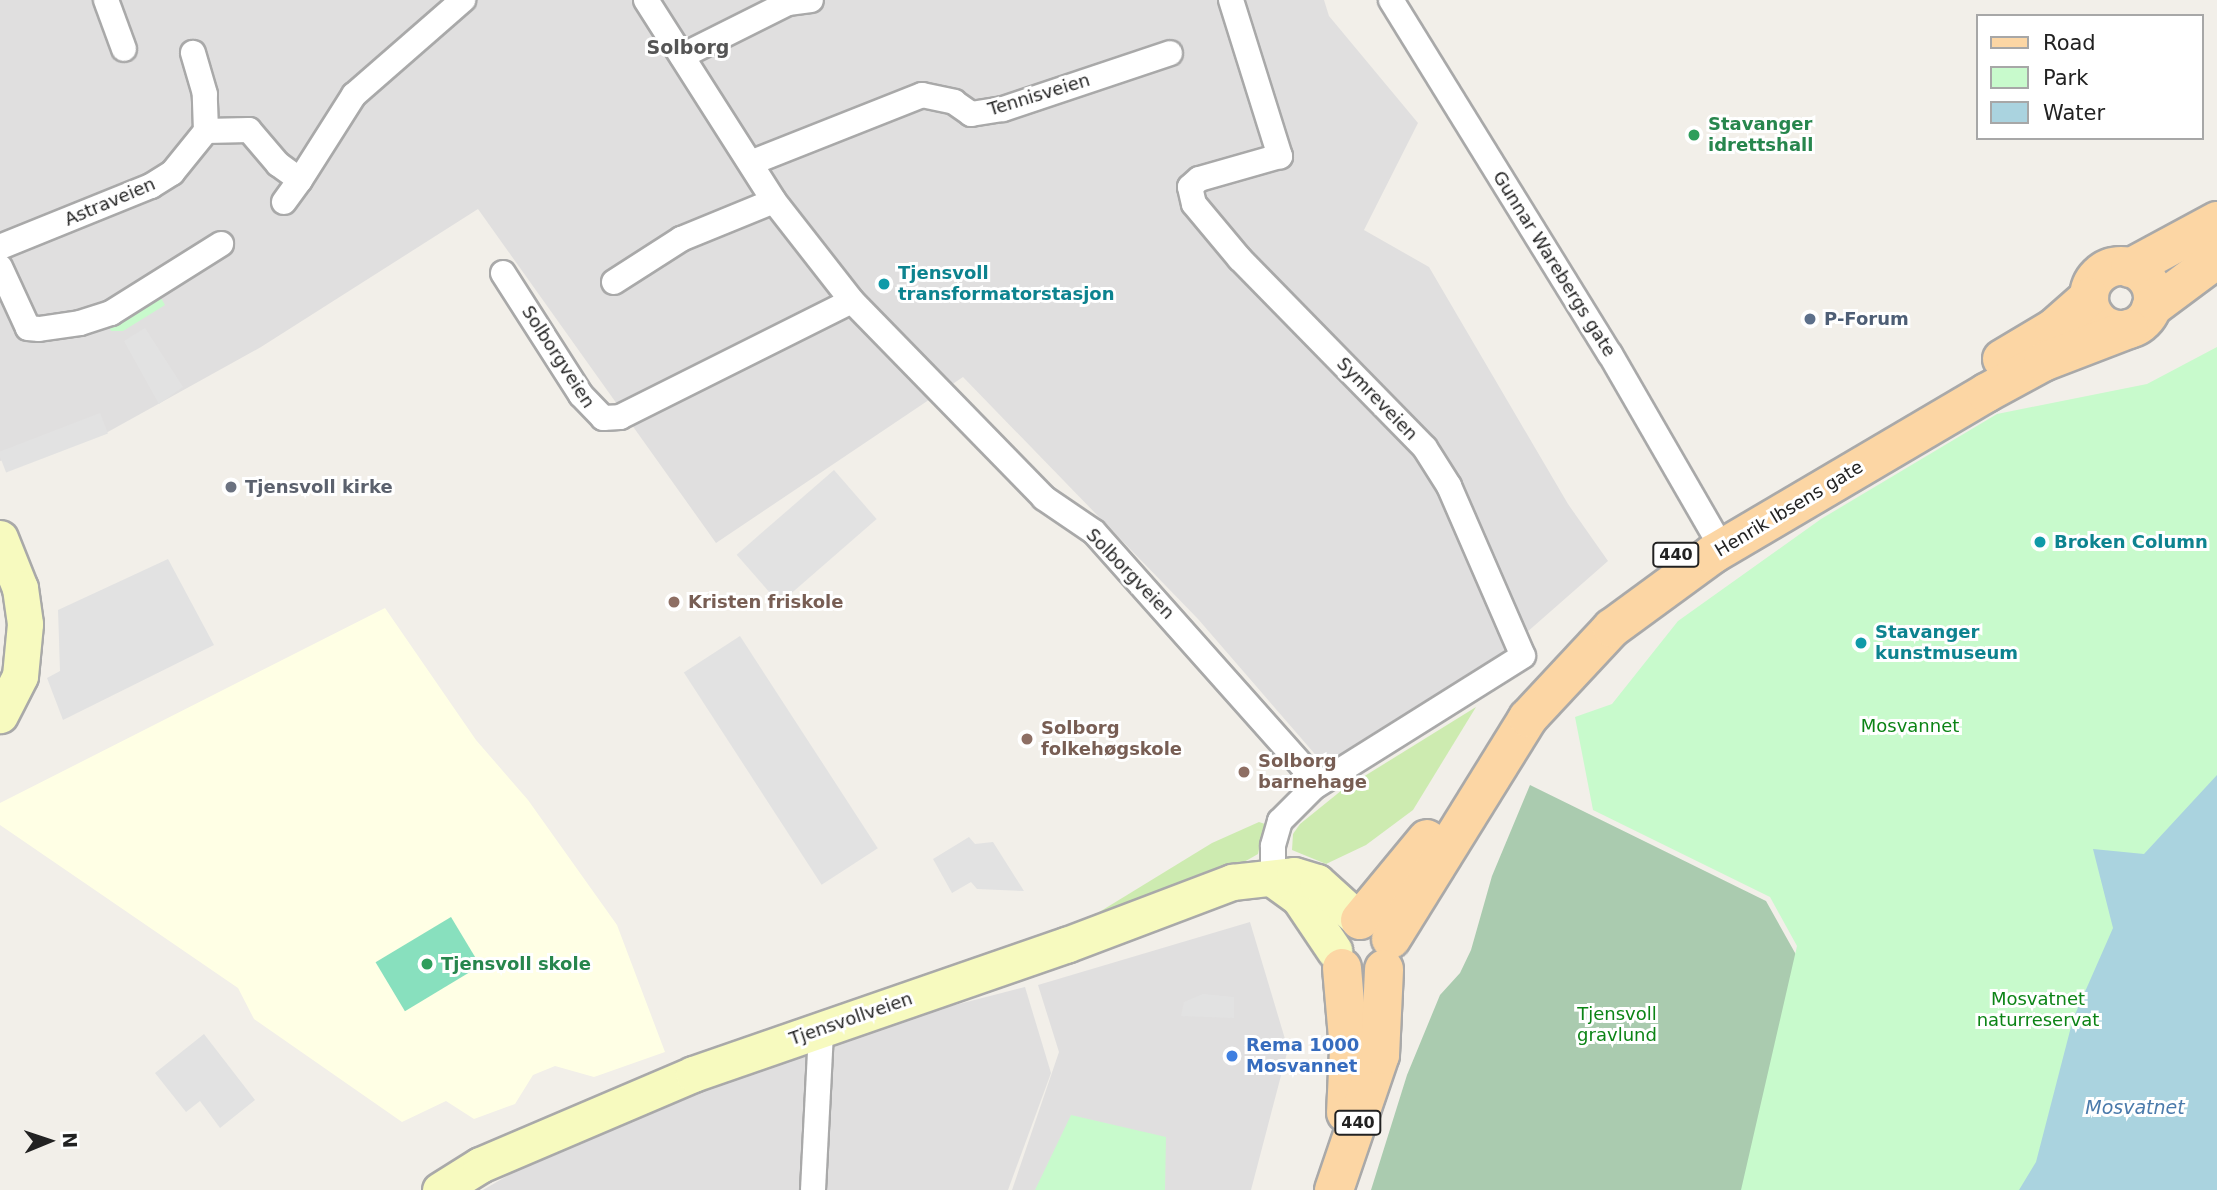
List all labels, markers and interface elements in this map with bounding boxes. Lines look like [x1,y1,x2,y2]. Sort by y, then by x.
legend [1976,14,2203,140]
text: Road [2043,31,2096,55]
district label: Solborg [647,37,729,59]
text: Park [2043,66,2088,90]
street label: Tennisveien [985,69,1093,121]
text: Water [2043,101,2105,125]
place label: Stavanger idrettshall [1708,114,1813,156]
marker: Stavanger idrettshall [1686,127,1702,143]
street label: Gunnar Warebergs gate [1488,167,1620,361]
street label: Astraveien [61,173,159,231]
place label: Tjensvoll transformatorstasjon [898,263,1115,306]
marker: Tjensvoll transformatorstasjon [876,276,892,292]
street label: Solborgveien [517,302,599,412]
place label: P-Forum [1824,308,1909,330]
marker: P-Forum [1802,311,1818,327]
street label: Symreveien [1332,353,1422,445]
street label: Henrik Ibsens gate [1711,456,1867,562]
place label: Tjensvoll kirke [245,476,393,498]
marker: Tjensvoll kirke [223,479,239,495]
street label: Solborgveien [1081,524,1179,624]
place label: Broken Column [2054,531,2208,553]
marker: Broken Column [2032,534,2048,550]
road number: 440 [1652,542,1700,568]
place label: Kristen friskole [688,591,843,613]
marker: Kristen friskole [666,594,682,610]
place label: Stavanger kunstmuseum [1875,622,2018,664]
marker: Stavanger kunstmuseum [1853,635,1869,651]
park label: Mosvannet [1861,715,1959,737]
place label: Solborg folkehøgskole [1041,718,1182,760]
marker: Solborg folkehøgskole [1019,731,1035,747]
place label: Solborg barnehage [1258,751,1367,794]
marker: Solborg barnehage [1236,764,1252,780]
place label: Tjensvoll skole [441,953,591,975]
marker: Tjensvoll skole [419,956,435,972]
street label: Tjensvollveien [787,988,915,1050]
park label: Mosvatnet naturreservat [1977,989,2099,1032]
park label: Tjensvoll gravlund [1577,1004,1657,1046]
place label: Rema 1000 Mosvannet [1246,1035,1359,1078]
marker: Rema 1000 Mosvannet [1224,1048,1240,1064]
water label: Mosvatnet [2085,1097,2185,1119]
north arrow [14,1106,84,1176]
road number: 440 [1334,1110,1382,1135]
text: N [59,1132,81,1149]

